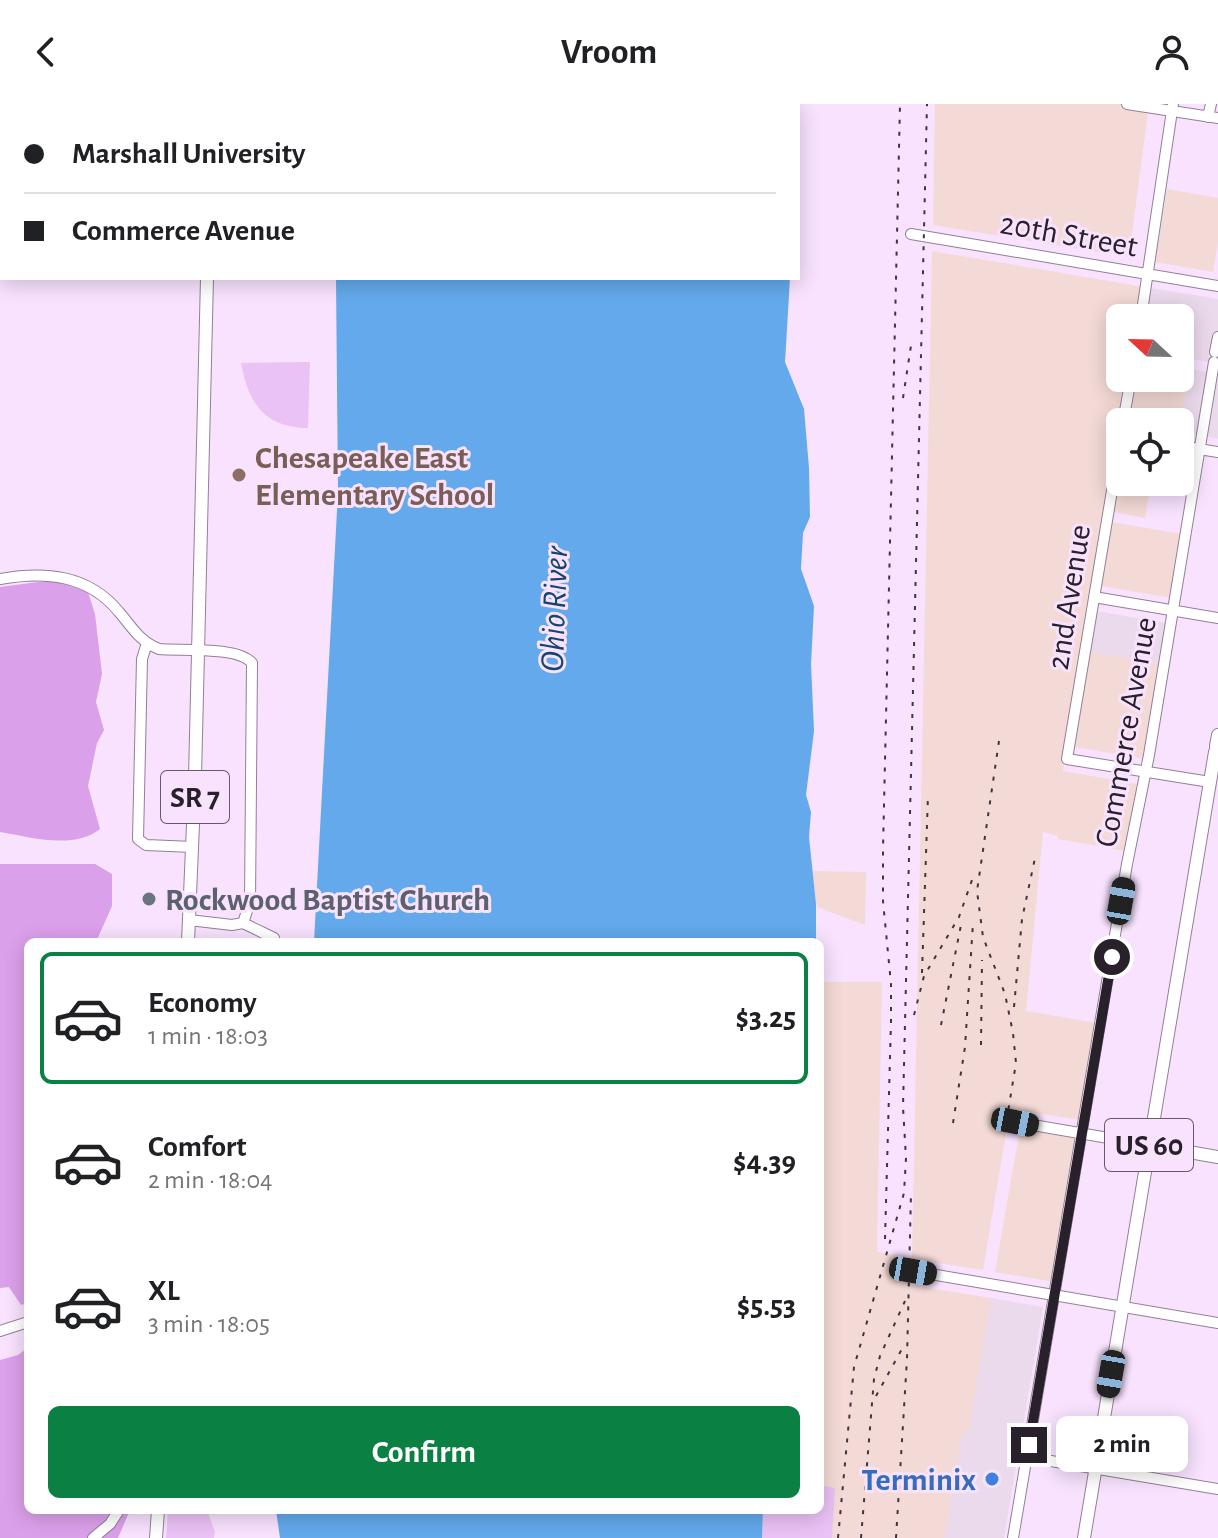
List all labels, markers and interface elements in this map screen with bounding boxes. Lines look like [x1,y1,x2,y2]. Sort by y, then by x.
icon: back [24,30,68,74]
icon: person [1150,30,1194,74]
text: Vroom [561,34,657,70]
text: Marshall University [72,139,305,169]
street label: 20th Street [998,207,1140,263]
text: Commerce Avenue [72,216,295,246]
north arrow [1106,304,1194,392]
map controls [1106,304,1194,496]
button: locate [1106,408,1194,496]
place label: Chesapeake East Elementary School [255,442,494,511]
marker: Chesapeake East Elementary School [230,466,248,484]
street label: 2nd Avenue [1042,522,1096,672]
water label: Ohio River [536,545,574,672]
street label: Commerce Avenue [1090,615,1162,850]
road number: SR 7 [161,771,229,823]
car [1105,875,1137,927]
place label: Rockwood Baptist Church [165,884,490,916]
marker: Rockwood Baptist Church [140,890,158,908]
route start [1094,939,1130,975]
icon: car [52,982,124,1054]
text: Economy [148,988,257,1018]
text: $3.25 [736,1003,796,1033]
text: 1 min · 18:03 [148,1023,268,1049]
car [989,1106,1041,1138]
road number: US 60 [1105,1119,1193,1171]
icon: car [52,1126,124,1198]
text: Comfort [148,1132,247,1162]
text: $4.39 [733,1147,796,1177]
text: 2 min · 18:04 [148,1167,273,1193]
car [887,1255,939,1287]
icon: car [52,1270,124,1342]
text: XL [148,1276,180,1306]
text: $5.53 [737,1291,796,1321]
text: 3 min · 18:05 [148,1311,270,1337]
car [1095,1348,1127,1400]
button: Confirm [48,1406,800,1498]
callout: 2 min [1057,1417,1189,1473]
route end [1011,1427,1047,1463]
text: 2 min [1093,1431,1151,1457]
place label: Terminix [861,1464,976,1496]
marker: Terminix [983,1470,1001,1488]

